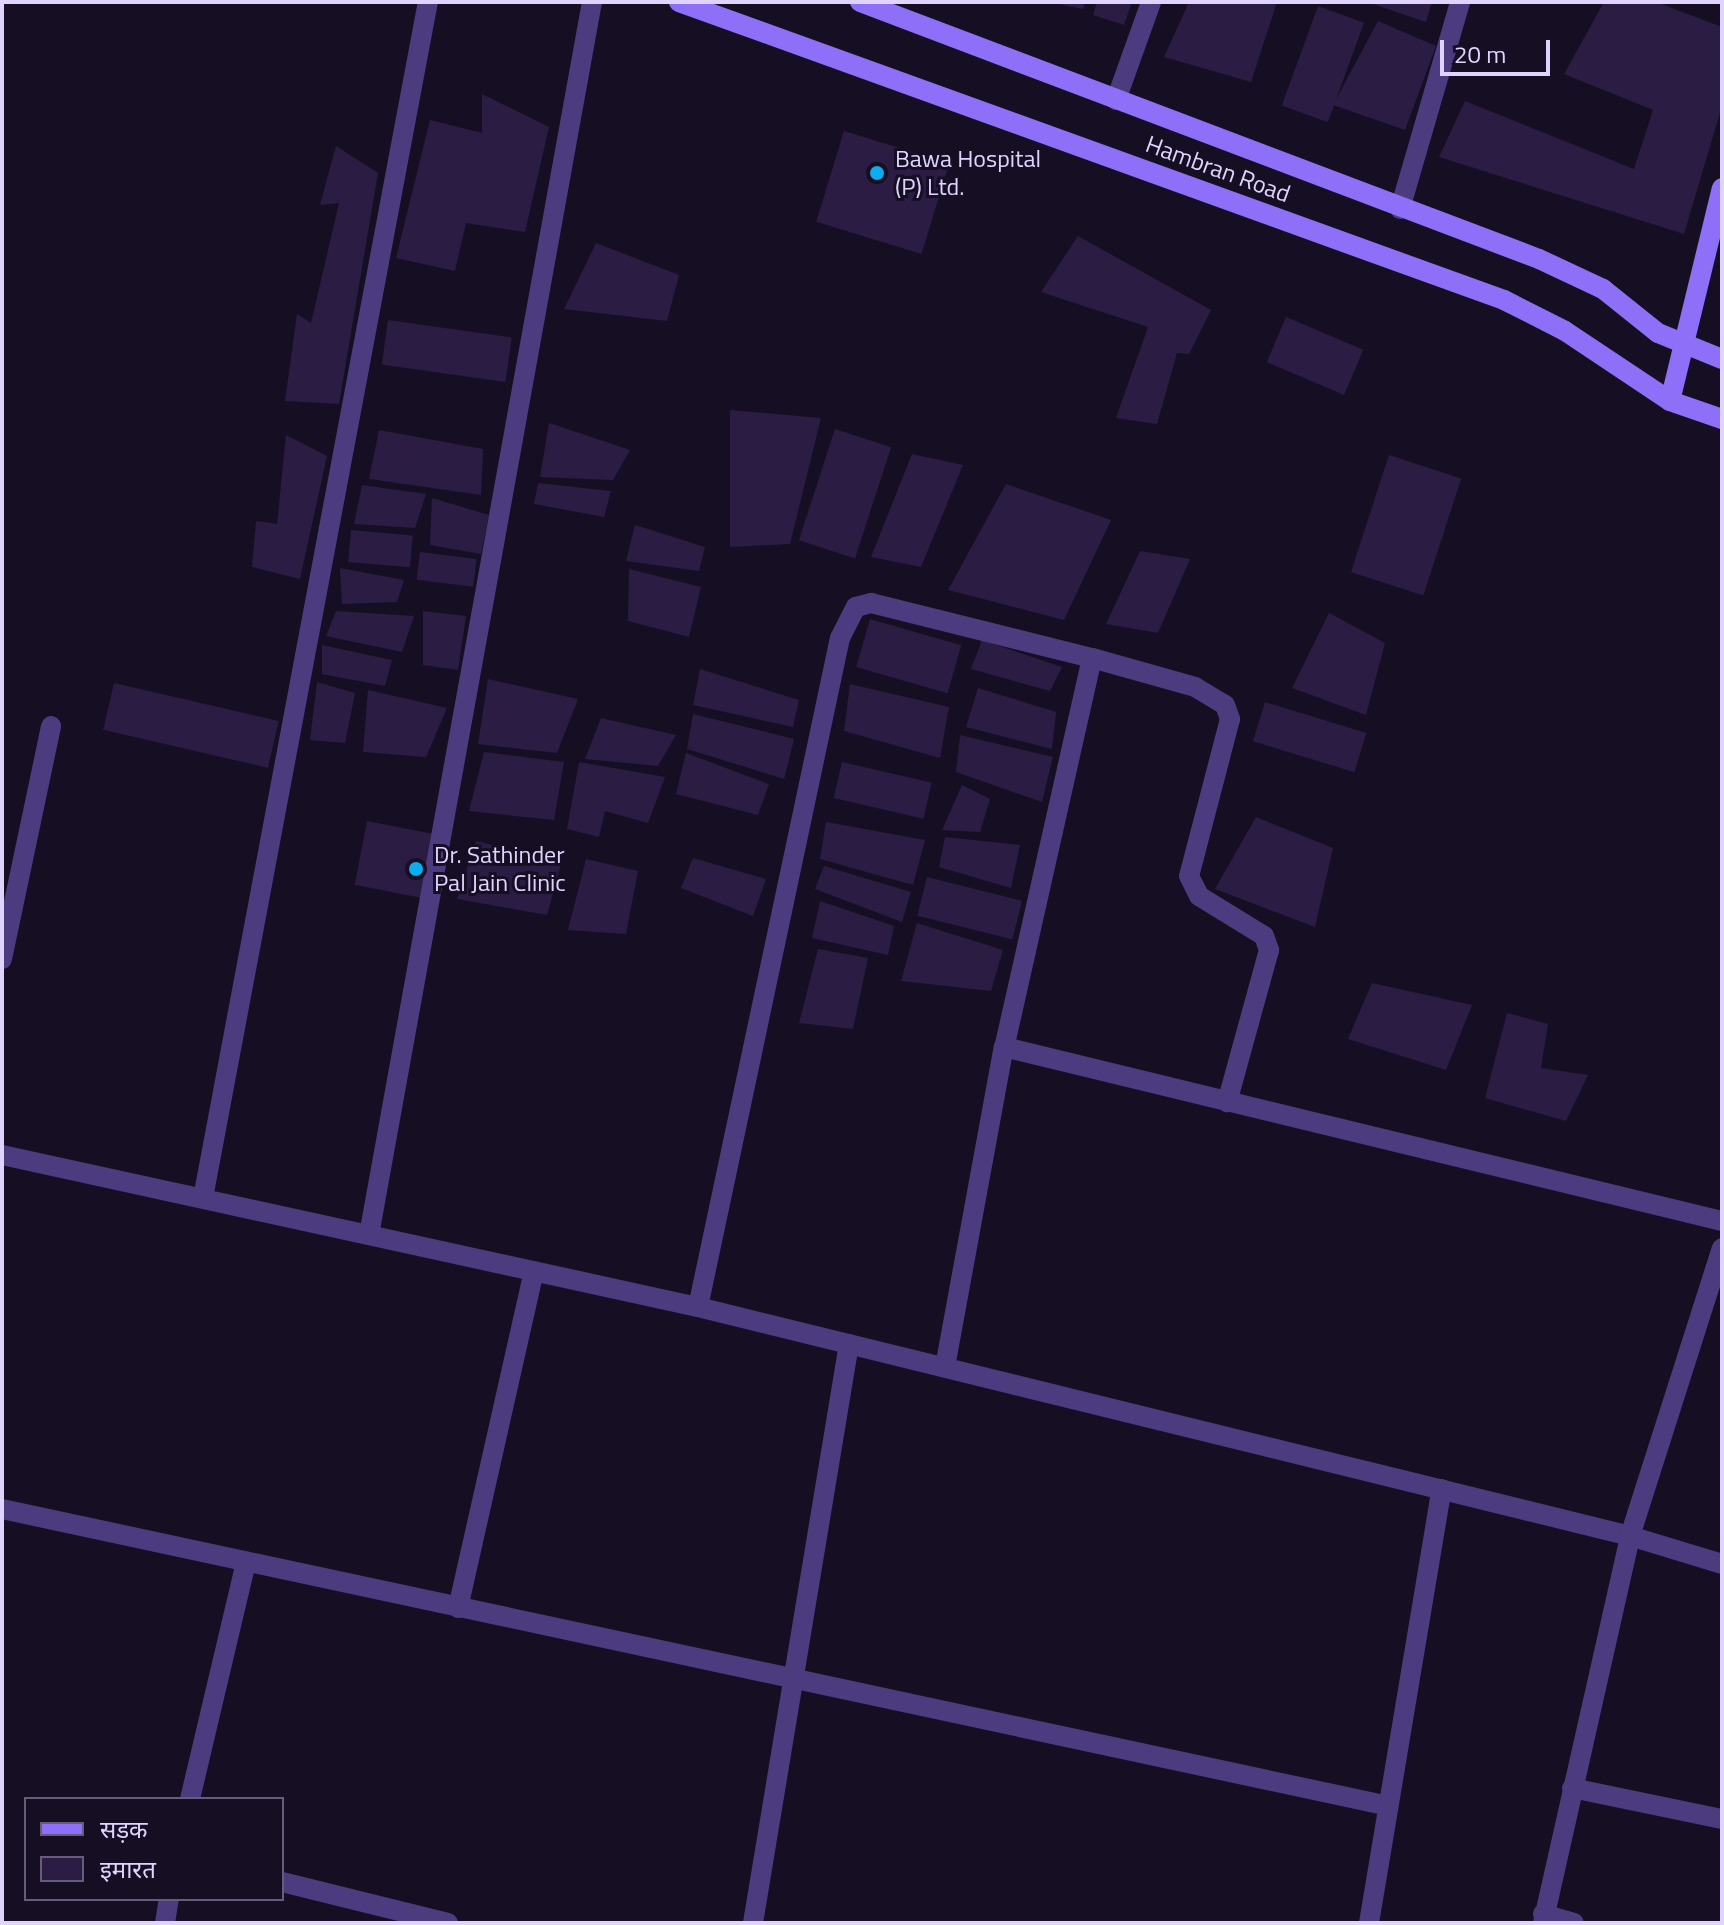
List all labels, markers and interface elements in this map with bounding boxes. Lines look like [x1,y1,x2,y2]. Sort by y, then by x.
scale bar [1444,24,1554,74]
text: 20 m [1454,36,1506,72]
street label: Hambran Road [1142,130,1294,208]
place label: Bawa Hospital (P) Ltd. [895,145,1041,201]
marker: Bawa Hospital (P) Ltd. [866,162,888,184]
place label: Dr. Sathinder Pal Jain Clinic [434,841,566,897]
marker: Dr. Sathinder Pal Jain Clinic [405,858,427,880]
legend [24,1797,284,1901]
text: सड़क [100,1811,148,1847]
text: इमारत [100,1851,156,1887]

